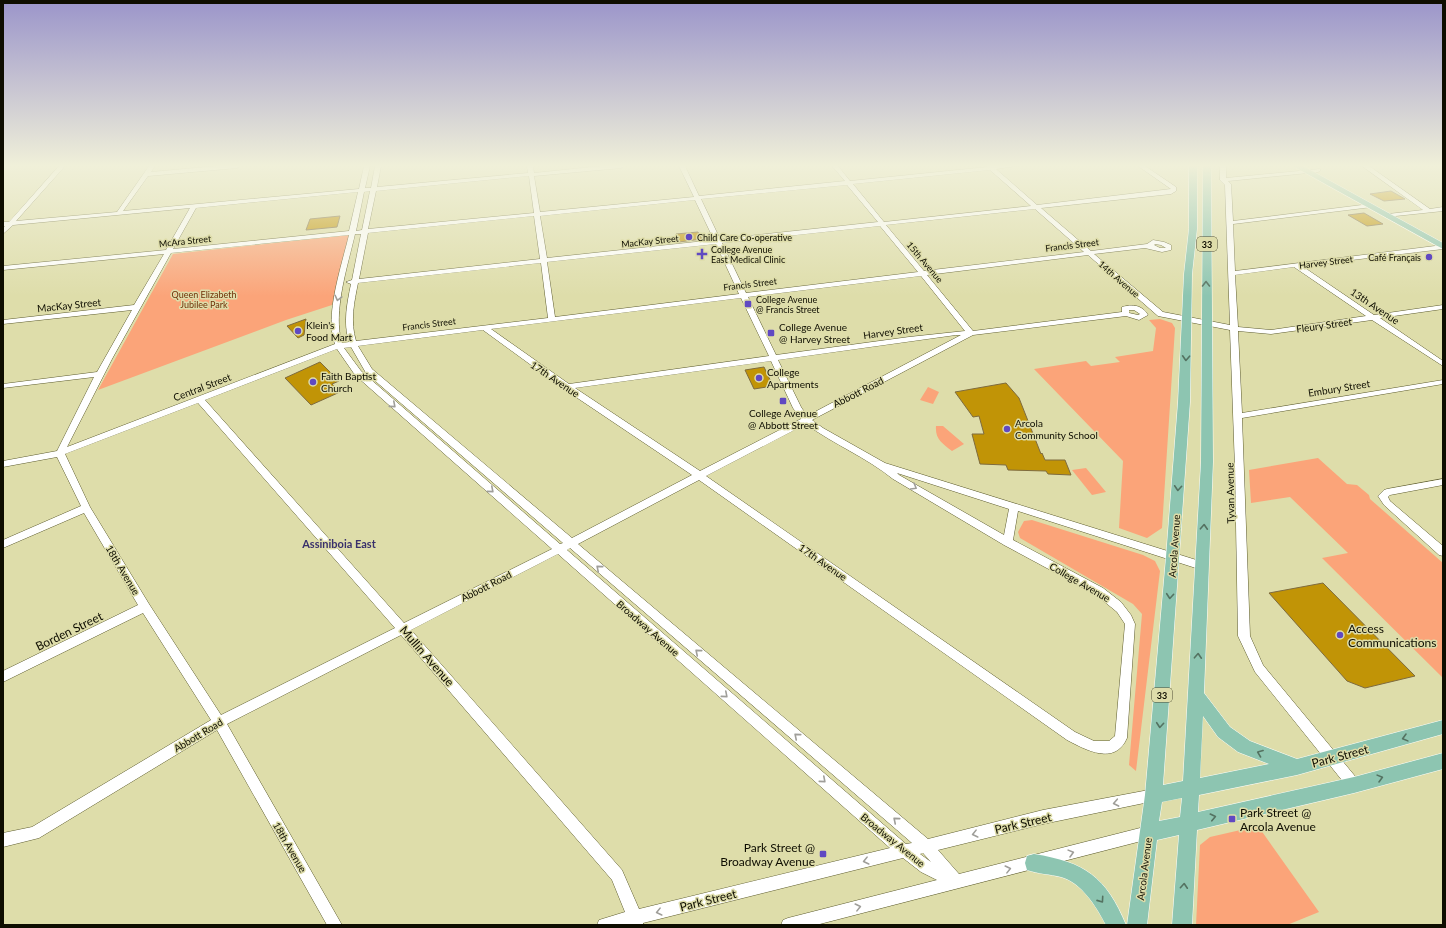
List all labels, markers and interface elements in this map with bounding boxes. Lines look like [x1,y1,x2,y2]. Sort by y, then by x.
street label: MacKay Street [621,232,680,249]
marker: Child Care Co-operative [684,232,694,242]
place label: Child Care Co-operative [697,232,792,243]
street label: McAra Street [158,233,212,249]
street label: Francis Street [1045,236,1100,254]
road number: 33 [1197,237,1217,251]
street label: 15th Avenue [905,239,946,285]
place label: College Avenue East Medical Clinic [711,244,786,265]
marker: College Avenue East Medical Clinic [696,248,708,260]
place label: Café Français [1368,252,1421,263]
marker: Café Français [1424,252,1434,262]
street label: Harvey Street [1298,253,1354,271]
street label: 14th Avenue [1096,258,1142,300]
street label: Francis Street [723,275,778,293]
one-way arrow [1202,281,1210,287]
street label: 13th Avenue [1348,285,1402,327]
park label: Queen Elizabeth Jubilee Park [172,289,236,310]
place label: College Avenue @ Francis Street [756,294,820,315]
one-way arrow [334,295,342,301]
street label: MacKay Street [37,296,102,314]
marker: College Avenue @ Francis Street [743,299,753,309]
street label: Francis Street [402,315,457,333]
street label: Fleury Street [1295,315,1353,335]
place label: Klein's Food Mart [306,319,352,343]
place label: College Avenue @ Harvey Street [779,321,850,345]
street label: Harvey Street [862,321,924,341]
marker: Klein's Food Mart [293,326,303,336]
marker: College Avenue @ Harvey Street [766,328,776,338]
one-way arrow [1181,355,1190,361]
street label: 17th Avenue [528,358,582,400]
place label: College Apartments [767,366,818,390]
street label: Central Street [171,370,233,403]
place label: Faith Baptist Church [321,370,376,394]
marker: College Apartments [754,373,764,383]
street label: Abbott Road [831,374,885,410]
marker: Faith Baptist Church [308,377,318,387]
street label: Embury Street [1307,377,1371,399]
marker: College Avenue @ Abbott Street [778,396,788,406]
one-way arrow [388,400,396,407]
place label: College Avenue @ Abbott Street [748,407,818,431]
place label: Arcola Community School [1015,417,1098,441]
marker: Arcola Community School [1002,424,1012,434]
street label: Tyvan Avenue [1223,462,1237,524]
one-way arrow [910,483,917,490]
one-way arrow [1173,485,1182,491]
one-way arrow [486,486,494,493]
street label: Arcola Avenue [1166,514,1182,578]
one-way arrow [1200,524,1209,530]
district label: Assiniboia East [301,537,377,550]
street label: 17th Avenue [797,541,849,583]
street label: 18th Avenue [103,543,143,597]
street label: College Avenue [1048,560,1112,604]
one-way arrow [597,565,604,572]
street label: Abbott Road [459,568,513,604]
one-way arrow [1166,593,1175,599]
street label: Broadway Avenue [614,598,682,658]
street label: Borden Street [33,608,106,654]
place label: Access Communications [1348,621,1436,650]
street label: Mullin Avenue [397,623,457,689]
marker: Access Communications [1335,630,1345,640]
one-way arrow [696,650,703,657]
one-way arrow [1193,653,1202,659]
road number: 33 [1152,688,1172,702]
one-way arrow [720,690,727,697]
street label: Abbott Road [171,716,225,754]
one-way arrow [1155,722,1164,728]
one-way arrow [1402,733,1409,741]
one-way arrow [795,734,802,741]
street label: Park Street [1310,741,1371,771]
one-way arrow [1257,750,1264,758]
one-way arrow [1377,774,1384,783]
one-way arrow [818,776,825,783]
one-way arrow [1113,798,1119,806]
place label: Park Street @ Arcola Avenue [1240,805,1316,834]
street label: Park Street [993,809,1054,837]
street label: Broadway Avenue [859,811,927,869]
one-way arrow [1209,813,1216,822]
marker: Park Street @ Arcola Avenue [1227,814,1237,824]
one-way arrow [894,818,901,825]
street label: 18th Avenue [271,820,309,874]
one-way arrow [972,829,979,837]
street label: Arcola Avenue [1134,837,1154,901]
place label: Park Street @ Broadway Avenue [720,840,815,869]
marker: Park Street @ Broadway Avenue [818,849,828,859]
one-way arrow [1068,849,1075,858]
one-way arrow [863,856,870,865]
one-way arrow [1005,866,1012,874]
one-way arrow [1180,883,1189,889]
street label: Park Street [678,886,739,914]
one-way arrow [1096,896,1104,903]
one-way arrow [855,904,861,912]
one-way arrow [655,908,662,916]

